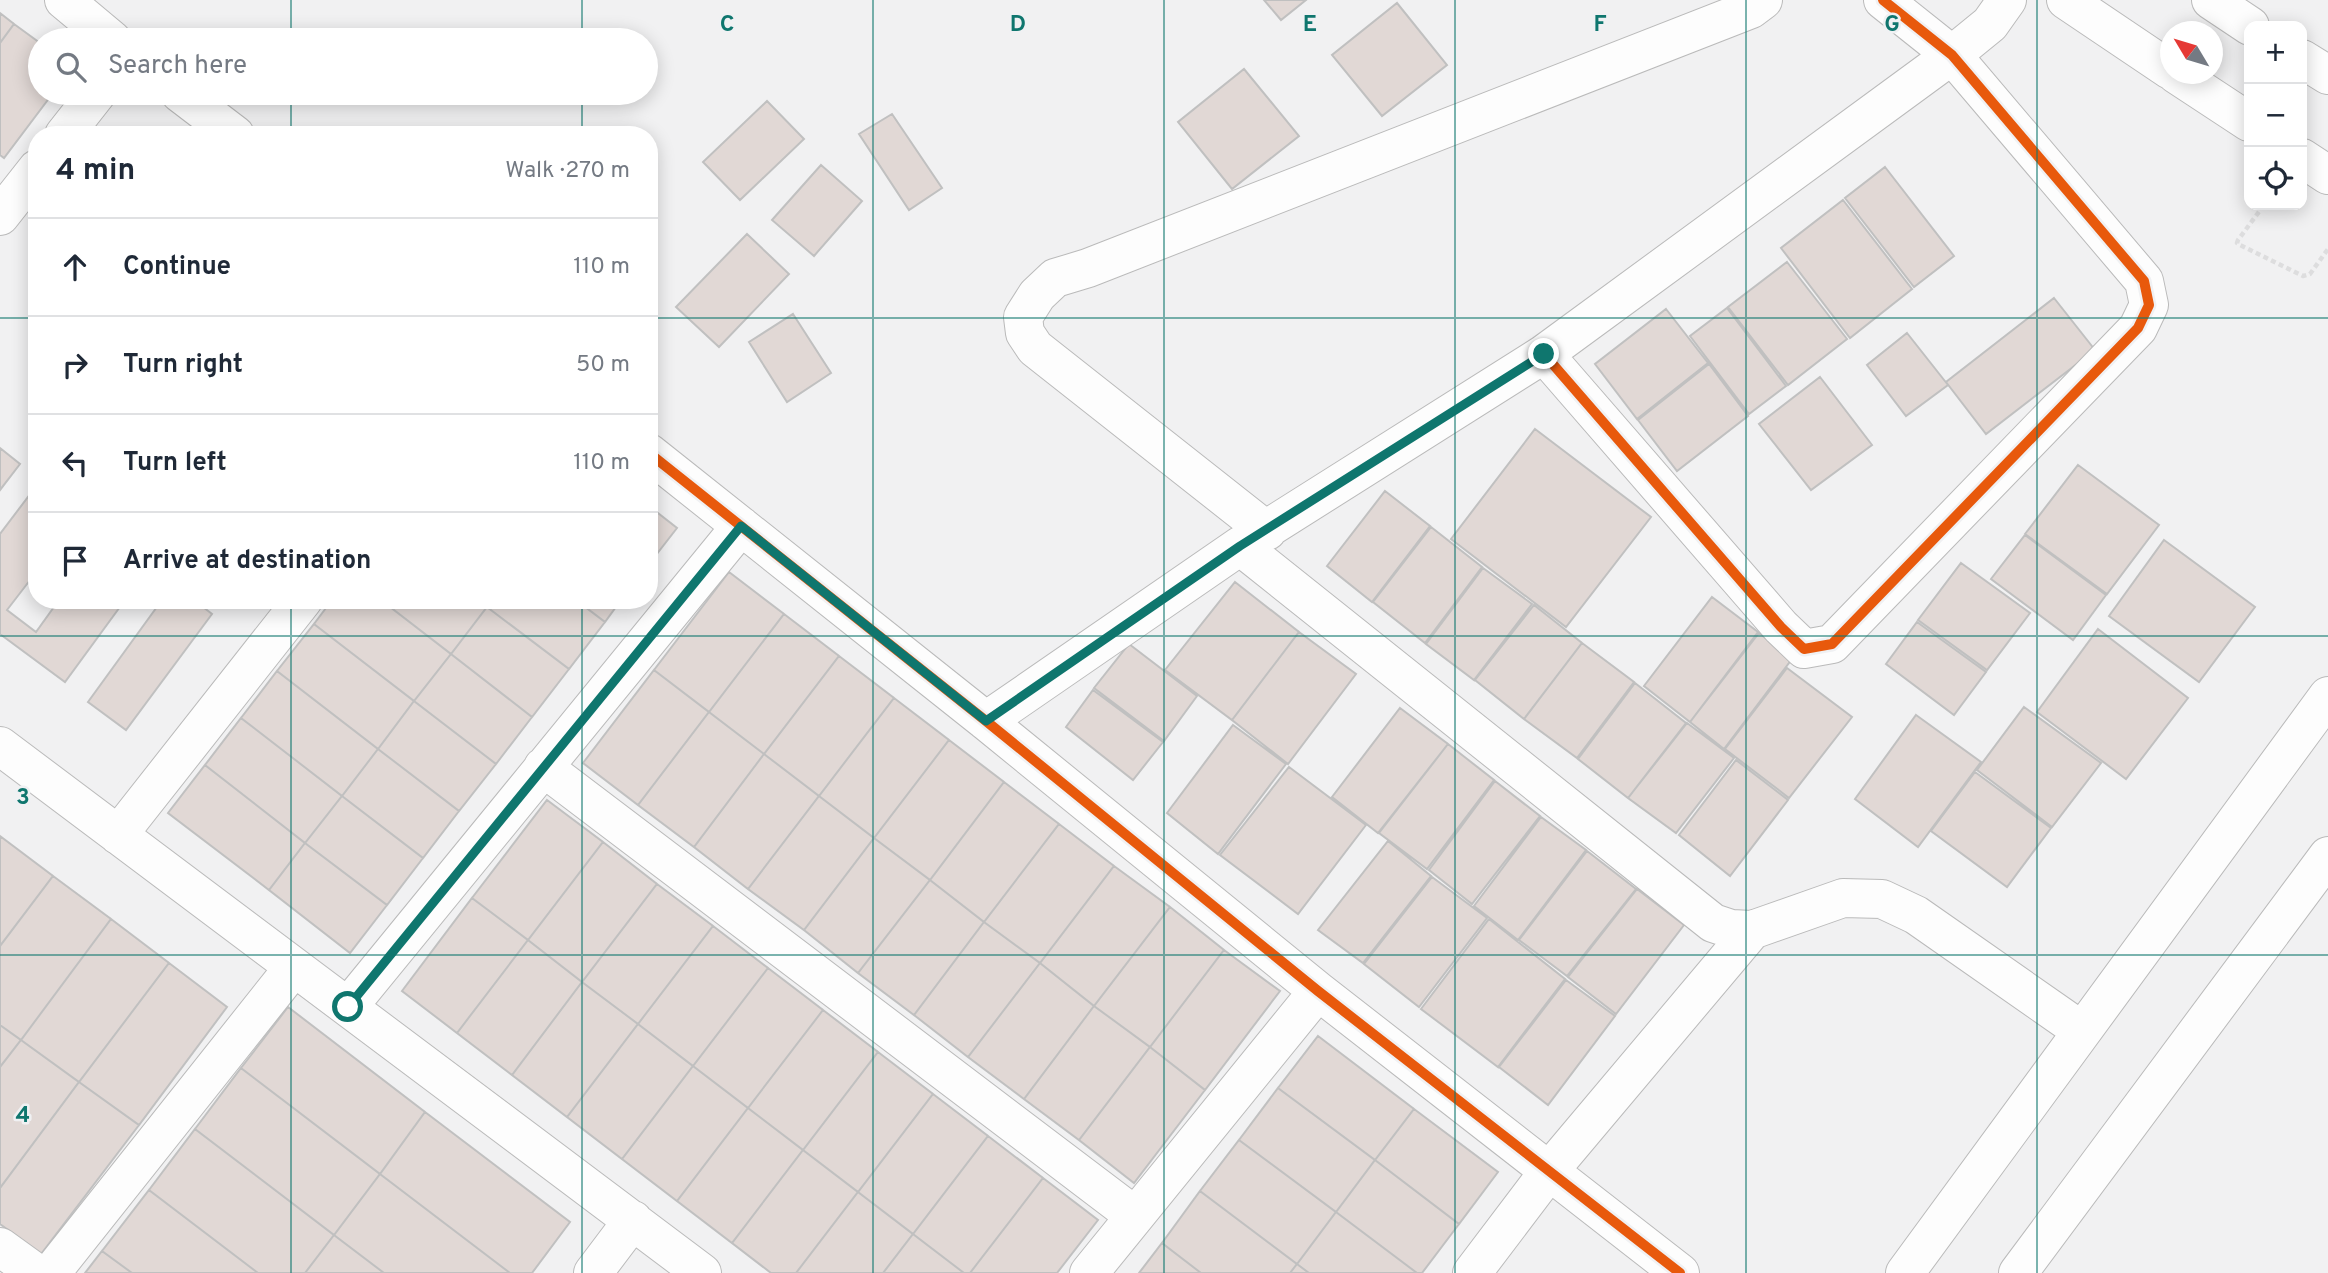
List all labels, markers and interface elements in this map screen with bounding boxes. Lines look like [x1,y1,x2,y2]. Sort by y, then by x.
text: C [720,11,734,40]
text: D [1010,11,1026,40]
text: E [1303,11,1317,40]
text: F [1593,11,1607,40]
text: G [1884,11,1900,40]
north arrow [2160,21,2223,84]
map controls [2244,21,2307,210]
button: + [2244,21,2307,84]
search box [28,28,658,105]
icon: search [52,48,90,86]
text: Search here [108,50,247,83]
button: − [2244,84,2307,147]
button: locate [2244,147,2307,210]
text: 4 min [56,153,135,190]
text: Walk · 270 m [505,157,630,186]
icon: ahead [56,248,94,286]
text: Continue [123,251,231,284]
text: 110 m [573,253,630,282]
route end [1528,338,1559,369]
icon: right [56,346,94,384]
text: Turn right [123,349,243,382]
text: 50 m [576,351,630,380]
icon: left [56,444,94,482]
text: Turn left [123,447,227,480]
text: 110 m [573,449,630,478]
icon: arrive [56,542,94,580]
text: Arrive at destination [123,545,371,578]
text: 3 [16,784,30,813]
route start [332,991,363,1022]
text: 4 [16,1102,30,1131]

